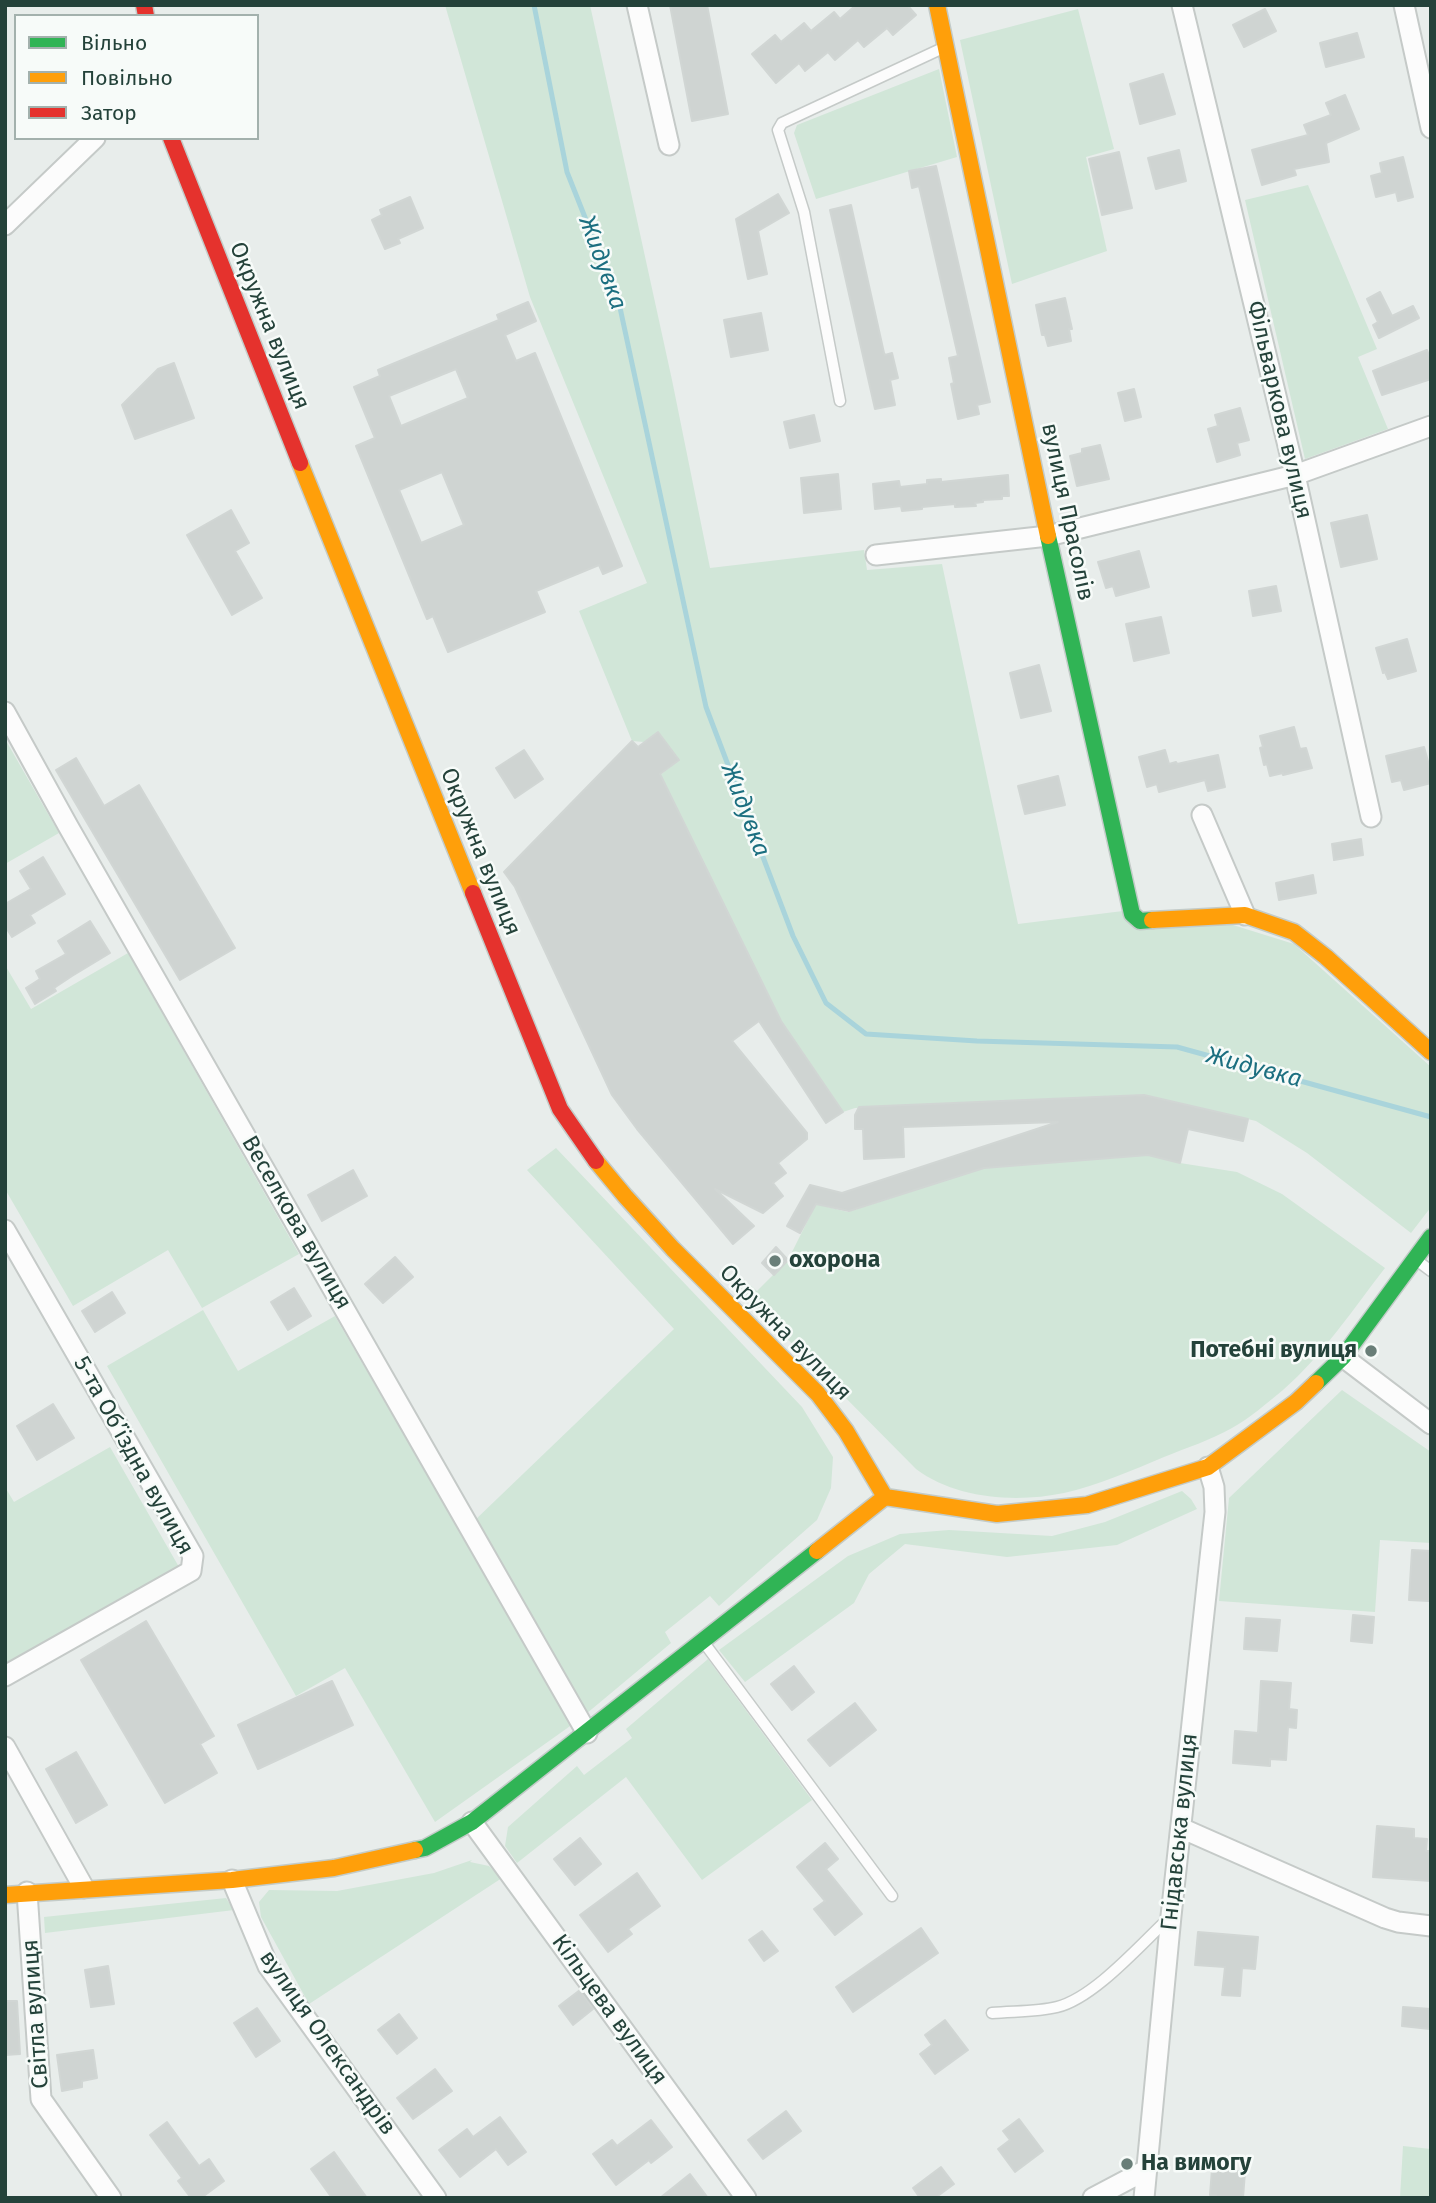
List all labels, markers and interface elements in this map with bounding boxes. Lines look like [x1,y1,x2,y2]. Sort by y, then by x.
legend [14,14,259,140]
text: Вільно [81,30,147,56]
text: Повільно [81,65,173,91]
text: Затор [81,100,137,126]
water label: Жидувка [572,212,632,314]
street label: Окружна вулиця [223,238,315,414]
street label: Фільваркова вулиця [1240,298,1318,522]
street label: вулиця Прасолів [1035,421,1099,603]
water label: Жидувка [714,759,776,861]
street label: Окружна вулиця [434,764,526,940]
water label: Жидувка [1203,1041,1305,1095]
street label: Веселкова вулиця [235,1131,357,1315]
place label: охорона [789,1247,880,1275]
marker: охорона [767,1253,783,1269]
street label: Окружна вулиця [713,1259,857,1407]
place label: Потебні вулиця [1190,1337,1357,1365]
marker: Потебні вулиця [1363,1343,1379,1359]
street label: 5-та Обʼїздна вулиця [67,1352,199,1560]
street label: Гнідавська вулиця [1156,1732,1204,1932]
street label: Кільцева вулиця [545,1929,673,2091]
street label: Світла вулиця [17,1938,55,2090]
street label: вулиця Олександрів [253,1945,401,2141]
place label: На вимогу [1141,2150,1252,2178]
marker: На вимогу [1119,2156,1135,2172]

